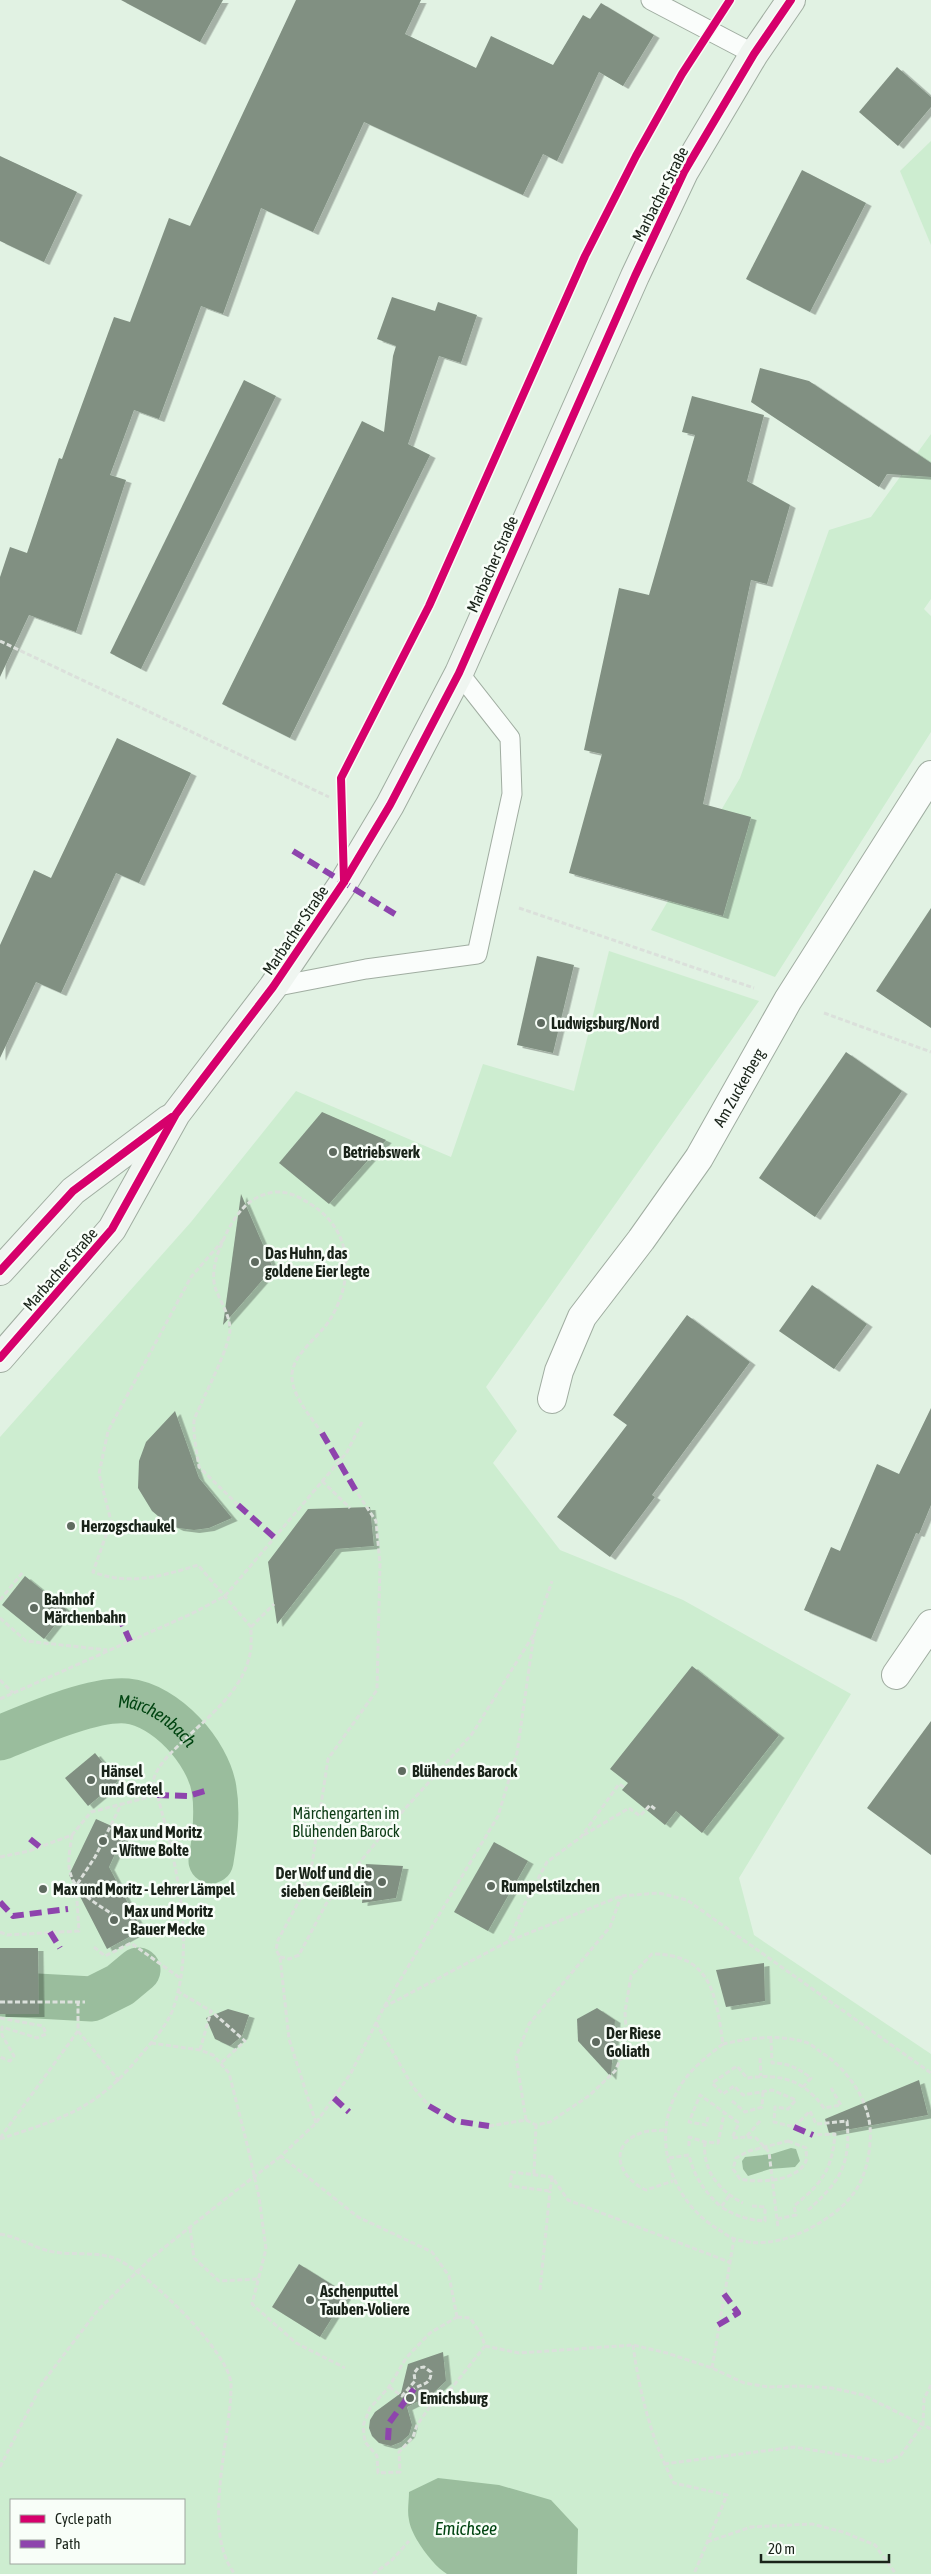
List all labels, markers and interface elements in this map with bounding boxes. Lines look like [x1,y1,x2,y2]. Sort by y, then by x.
street label: Marbacher Straße [628,144,692,244]
street label: Marbacher Straße [463,513,521,615]
street label: Marbacher Straße [259,882,331,978]
place label: Ludwigsburg/Nord [551,1014,660,1032]
marker: Ludwigsburg/Nord [535,1017,547,1029]
street label: Am Zuckerberg [710,1045,769,1130]
place label: Betriebswerk [343,1143,421,1161]
marker: Betriebswerk [327,1146,339,1158]
street label: Marbacher Straße [19,1224,101,1314]
place label: Das Huhn, das goldene Eier legte [265,1244,370,1280]
marker: Das Huhn, das goldene Eier legte [249,1256,261,1268]
place label: Herzogschaukel [81,1517,176,1535]
marker: Herzogschaukel [65,1520,77,1532]
place label: Bahnhof Märchenbahn [44,1590,126,1626]
marker: Bahnhof Märchenbahn [28,1602,40,1614]
water label: Märchenbach [118,1690,201,1751]
place label: Hänsel und Gretel [101,1762,163,1798]
place label: Blühendes Barock [412,1762,518,1780]
marker: Blühendes Barock [396,1765,408,1777]
marker: Hänsel und Gretel [85,1774,97,1786]
park label: Märchengarten im Blühenden Barock [292,1804,400,1840]
place label: Max und Moritz - Witwe Bolte [113,1823,202,1859]
marker: Max und Moritz - Witwe Bolte [97,1835,109,1847]
place label: Der Wolf und die sieben Geißlein [276,1864,372,1900]
marker: Der Wolf und die sieben Geißlein [376,1876,388,1888]
place label: Rumpelstilzchen [501,1877,600,1895]
place label: Max und Moritz - Lehrer Lämpel [53,1880,236,1898]
marker: Rumpelstilzchen [485,1880,497,1892]
marker: Max und Moritz - Lehrer Lämpel [37,1883,49,1895]
place label: Max und Moritz - Bauer Mecke [124,1902,213,1938]
marker: Max und Moritz - Bauer Mecke [108,1914,120,1926]
place label: Der Riese Goliath [606,2024,661,2060]
marker: Der Riese Goliath [590,2036,602,2048]
place label: Aschenputtel Tauben-Voliere [319,2282,410,2318]
marker: Aschenputtel Tauben-Voliere [304,2294,316,2306]
place label: Emichsburg [420,2389,488,2407]
marker: Emichsburg [404,2392,416,2404]
legend [10,2499,185,2564]
text: Cycle path [55,2510,112,2527]
water label: Emichsee [435,2518,497,2539]
scale bar [761,2532,888,2564]
text: Path [55,2535,81,2552]
text: 20 m [768,2540,795,2557]

